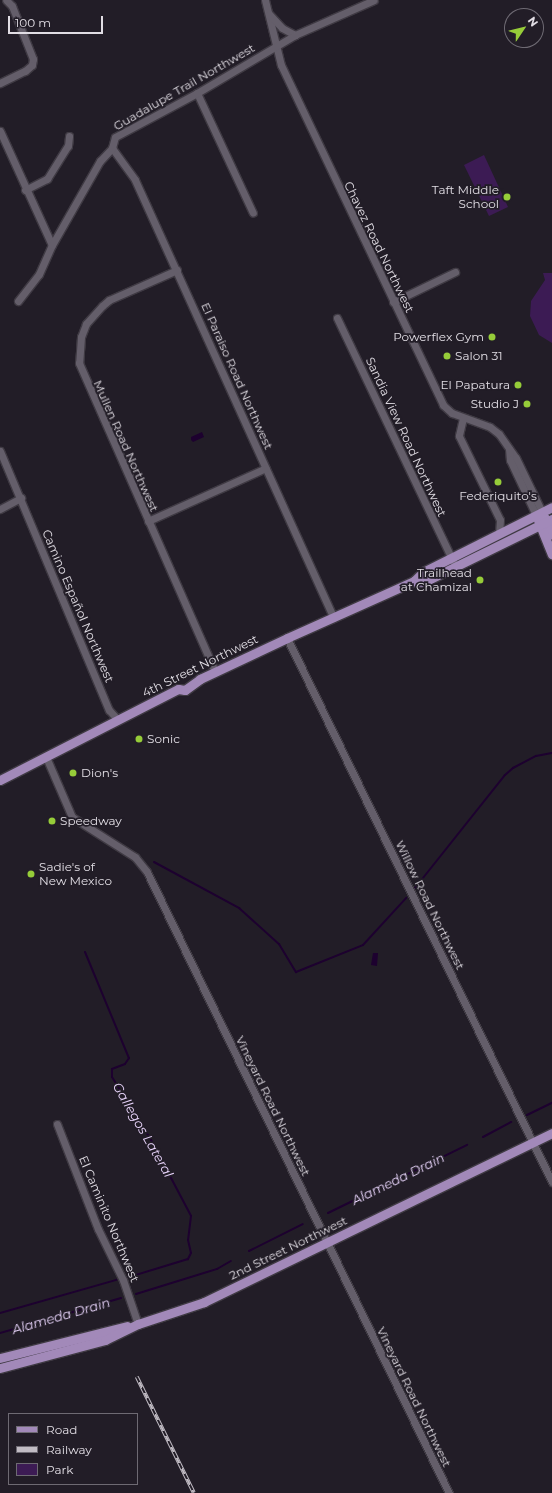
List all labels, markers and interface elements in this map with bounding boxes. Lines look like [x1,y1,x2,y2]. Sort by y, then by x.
scale bar [10,8,105,34]
north arrow [504,8,544,48]
text: N [525,14,541,29]
text: 100 m [15,15,51,30]
street label: Guadalupe Trail Northwest [111,41,257,133]
street label: Chavez Road Northwest [341,179,417,315]
place label: Taft Middle School [432,183,499,211]
marker: Taft Middle School [502,192,512,202]
street label: El Paraiso Road Northwest [198,300,276,452]
place label: Powerflex Gym [393,330,484,344]
marker: Powerflex Gym [487,332,497,342]
place label: Salon 31 [455,349,503,363]
marker: Salon 31 [442,351,452,361]
street label: Sandia View Road Northwest [363,355,449,519]
street label: Mullen Road Northwest [90,378,162,514]
place label: El Papatura [441,378,510,392]
marker: El Papatura [513,380,523,390]
place label: Studio J [471,397,519,411]
marker: Studio J [522,399,532,409]
marker: Federiquito's [493,477,503,487]
place label: Federiquito's [459,489,537,503]
street label: Camino Español Northwest [39,527,117,685]
place label: Trailhead at Chamizal [401,566,472,594]
marker: Trailhead at Chamizal [475,575,485,585]
street label: 4th Street Northwest [140,632,260,700]
place label: Sonic [147,732,180,746]
marker: Sonic [134,734,144,744]
place label: Dion's [81,766,118,780]
marker: Dion's [68,768,78,778]
place label: Speedway [60,814,122,828]
marker: Speedway [47,816,57,826]
street label: Willow Road Northwest [392,838,468,972]
place label: Sadie's of New Mexico [39,860,112,888]
marker: Sadie's of New Mexico [26,869,36,879]
street label: Vineyard Road Northwest [233,1034,313,1178]
water label: Gallegos Lateral [109,1080,177,1180]
water label: Alameda Drain [349,1150,447,1208]
street label: El Caminito Northwest [76,1154,142,1284]
street label: 2nd Street Northwest [227,1213,349,1283]
water label: Alameda Drain [10,1295,112,1337]
street label: Vineyard Road Northwest [374,1325,454,1469]
legend [8,1413,138,1485]
text: Road [46,1422,77,1437]
text: Railway [46,1442,92,1457]
text: Park [46,1462,73,1477]

